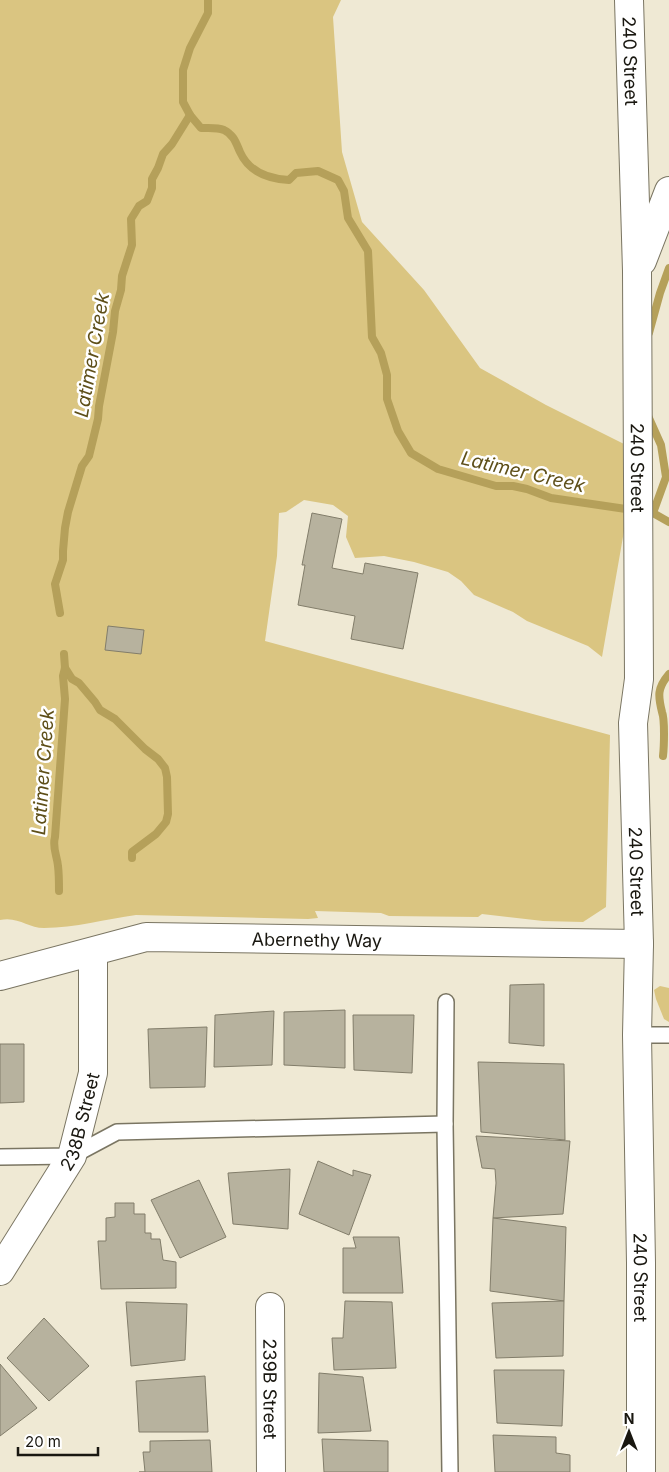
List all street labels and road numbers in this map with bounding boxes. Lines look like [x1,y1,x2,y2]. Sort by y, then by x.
street label: 240 Street [619,16,643,106]
street label: 240 Street [627,423,649,513]
street label: 240 Street [625,826,649,917]
street label: Abernethy Way [252,928,382,951]
street label: 238B Street [55,1070,103,1174]
street label: 240 Street [630,1232,652,1322]
street label: 239B Street [260,1338,281,1440]

